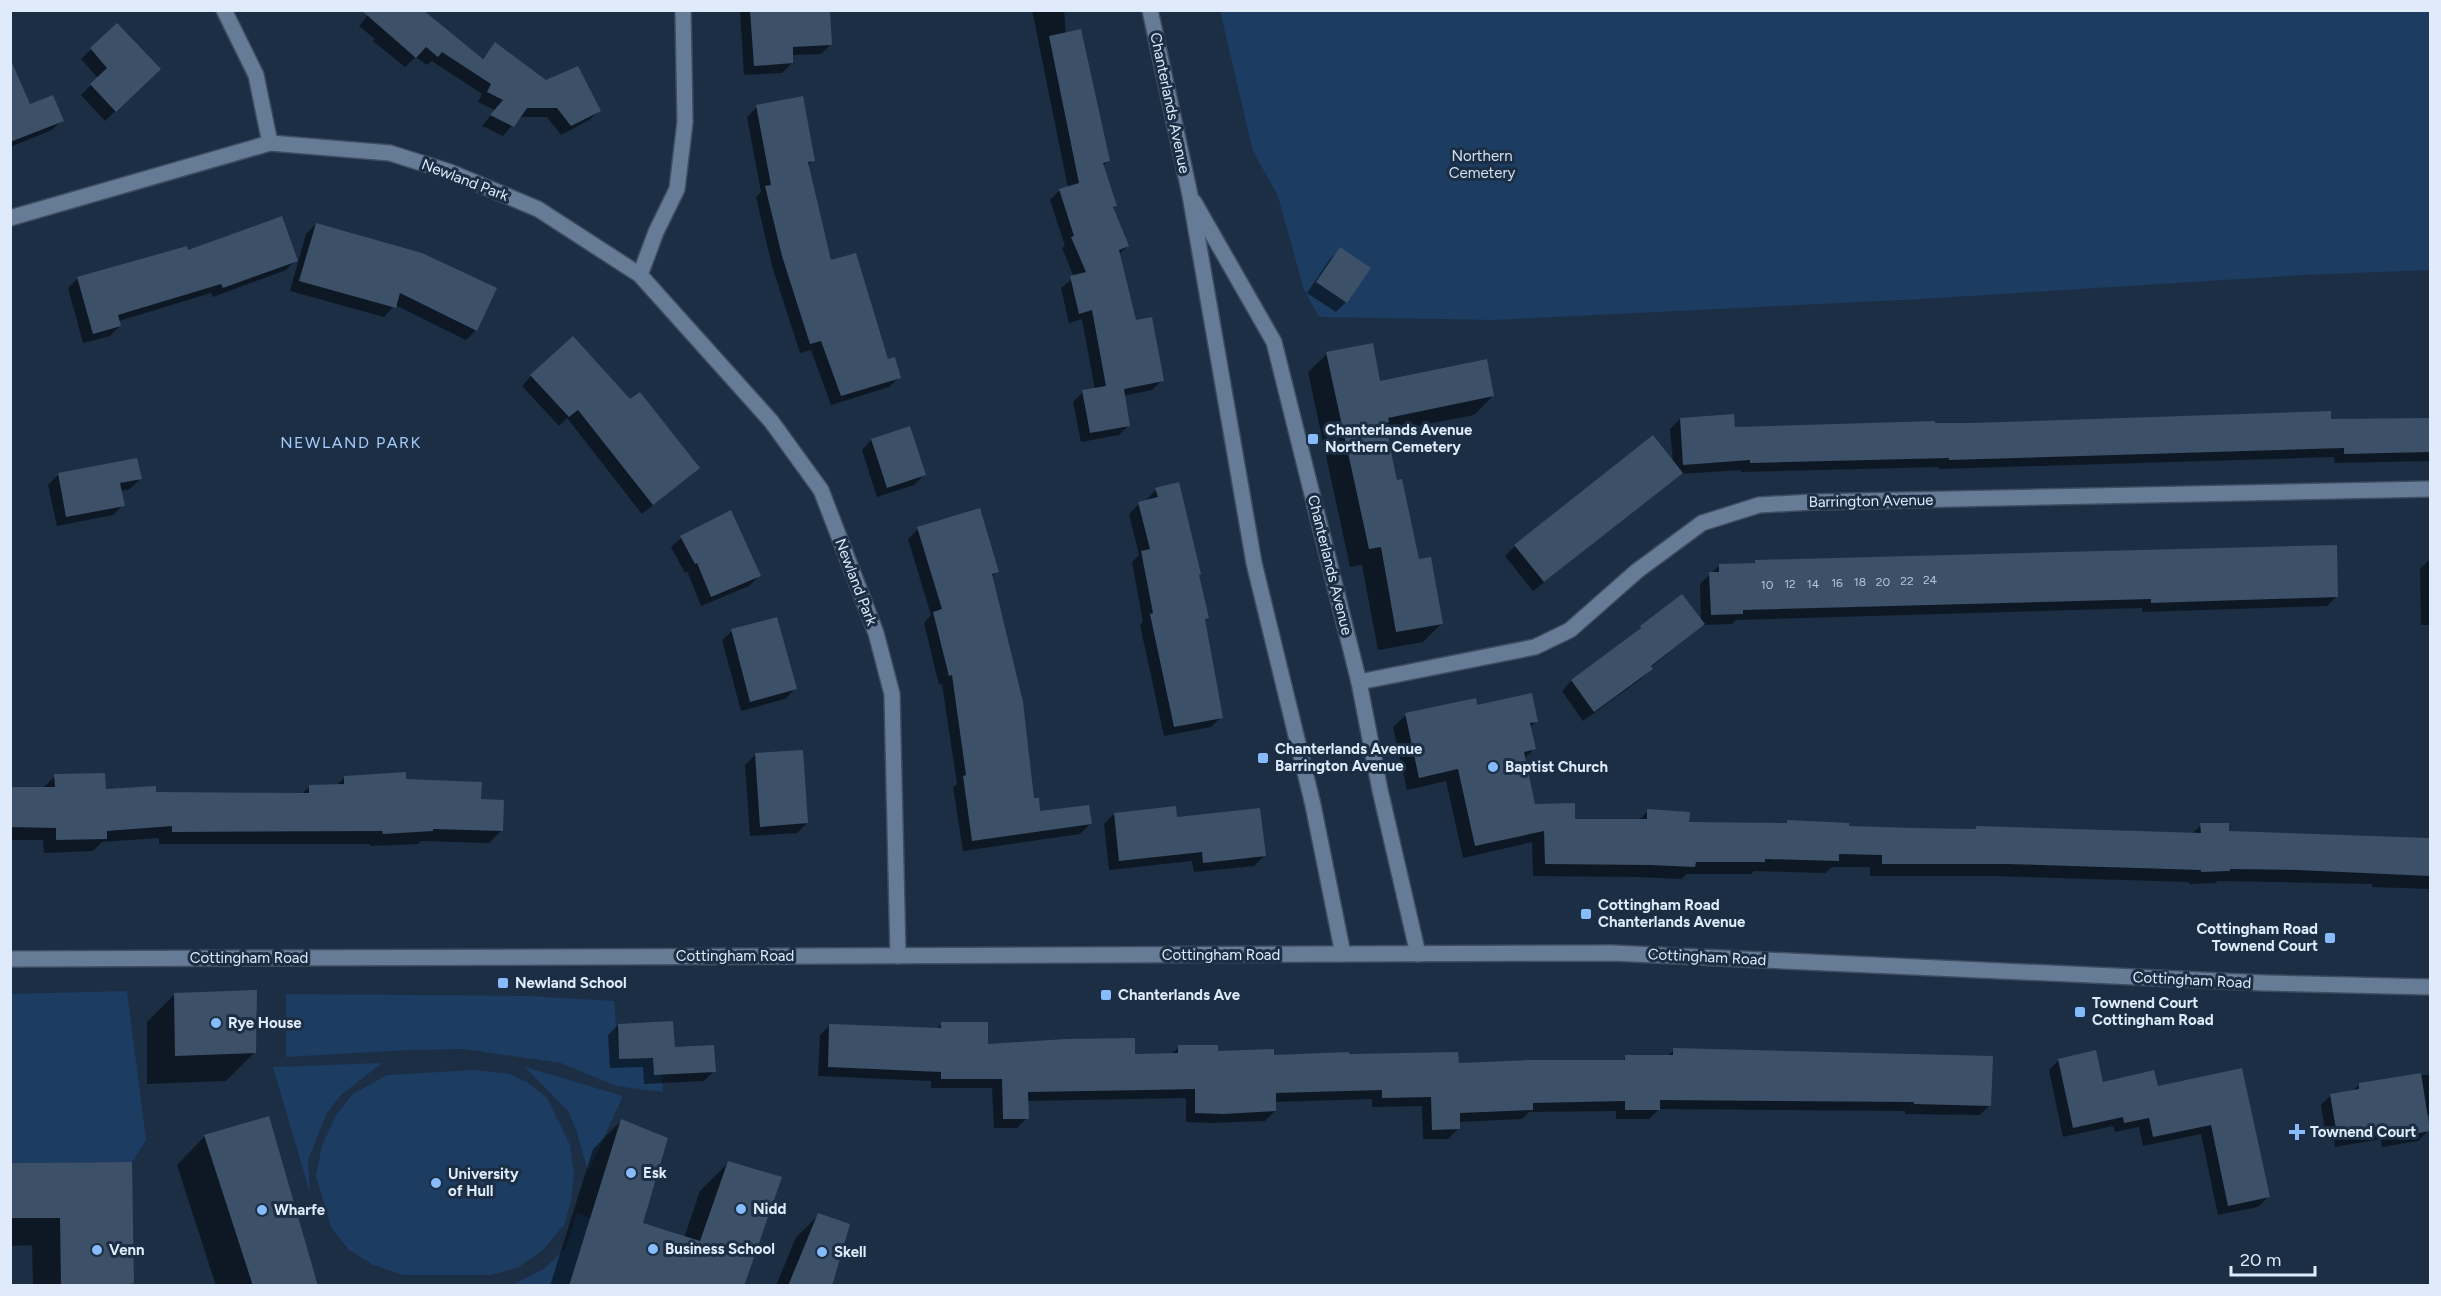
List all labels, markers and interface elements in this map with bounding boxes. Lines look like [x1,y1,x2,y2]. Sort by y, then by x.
street label: Chanterlands Avenue [1146,31,1194,175]
park label: Northern Cemetery [1449,147,1515,182]
street label: Newland Park [419,155,512,205]
place label: Chanterlands Avenue Northern Cemetery [1325,421,1473,456]
marker: Chanterlands Avenue Northern Cemetery [1306,432,1320,446]
district label: NEWLAND PARK [280,433,422,452]
street label: Barrington Avenue [1808,491,1934,511]
street label: Chanterlands Avenue [1304,493,1356,637]
street label: Newland Park [831,536,881,629]
house number: 24 [1923,573,1938,587]
house number: 22 [1900,574,1914,588]
house number: 18 [1854,575,1866,589]
house number: 20 [1876,575,1891,589]
house number: 16 [1831,576,1843,590]
house number: 12 [1784,577,1796,591]
house number: 14 [1807,577,1820,591]
house number: 10 [1761,578,1774,592]
place label: Chanterlands Avenue Barrington Avenue [1275,740,1423,775]
marker: Chanterlands Avenue Barrington Avenue [1256,751,1270,765]
place label: Baptist Church [1505,758,1608,776]
marker: Baptist Church [1486,760,1500,774]
place label: Cottingham Road Chanterlands Avenue [1598,896,1746,931]
marker: Cottingham Road Chanterlands Avenue [1579,907,1593,921]
place label: Cottingham Road Townend Court [2196,920,2318,955]
marker: Cottingham Road Townend Court [2323,931,2337,945]
street label: Cottingham Road [1647,945,1767,969]
street label: Cottingham Road [1162,946,1280,964]
street label: Cottingham Road [676,947,794,965]
street label: Cottingham Road [190,949,308,967]
street label: Cottingham Road [2132,968,2252,992]
place label: Newland School [515,974,627,992]
marker: Newland School [496,976,510,990]
place label: Chanterlands Ave [1118,986,1241,1004]
marker: Chanterlands Ave [1099,988,1113,1002]
place label: Townend Court Cottingham Road [2092,994,2214,1029]
marker: Townend Court Cottingham Road [2073,1005,2087,1019]
place label: Rye House [228,1014,302,1032]
marker: Rye House [209,1016,223,1030]
marker: Townend Court [2288,1123,2306,1141]
place label: Townend Court [2310,1123,2416,1141]
place label: Esk [643,1164,667,1182]
place label: University of Hull [448,1165,519,1200]
marker: Esk [624,1166,638,1180]
marker: University of Hull [429,1176,443,1190]
place label: Nidd [753,1200,786,1218]
place label: Wharfe [274,1201,326,1219]
marker: Nidd [734,1202,748,1216]
marker: Wharfe [255,1203,269,1217]
scale bar [2231,1239,2315,1277]
place label: Business School [665,1240,775,1258]
place label: Venn [109,1241,145,1259]
marker: Business School [646,1242,660,1256]
marker: Venn [90,1243,104,1257]
place label: Skell [834,1243,866,1261]
marker: Skell [815,1245,829,1259]
text: 20 m [2240,1249,2281,1271]

